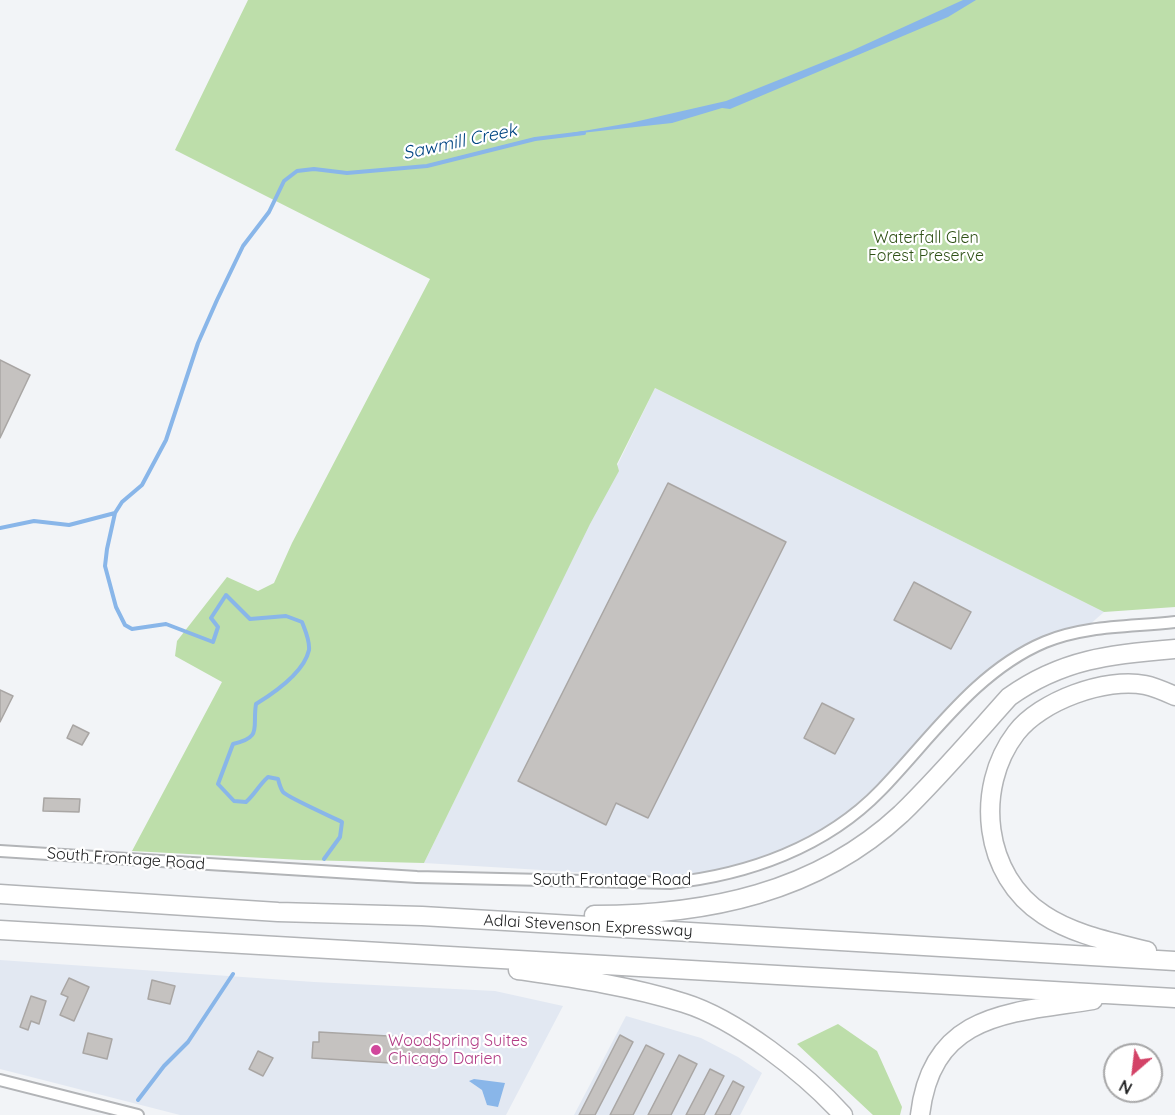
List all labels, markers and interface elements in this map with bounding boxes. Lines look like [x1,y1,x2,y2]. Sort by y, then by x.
water label: Sawmill Creek [401,119,519,165]
park label: Waterfall Glen Forest Preserve [868,228,984,266]
street label: South Frontage Road [46,844,206,874]
street label: South Frontage Road [533,870,691,890]
street label: Adlai Stevenson Expressway [483,911,693,941]
place label: WoodSpring Suites Chicago Darien [388,1031,528,1069]
marker: WoodSpring Suites Chicago Darien [369,1043,383,1057]
north arrow [1103,1043,1163,1103]
text: N [1116,1076,1135,1099]

